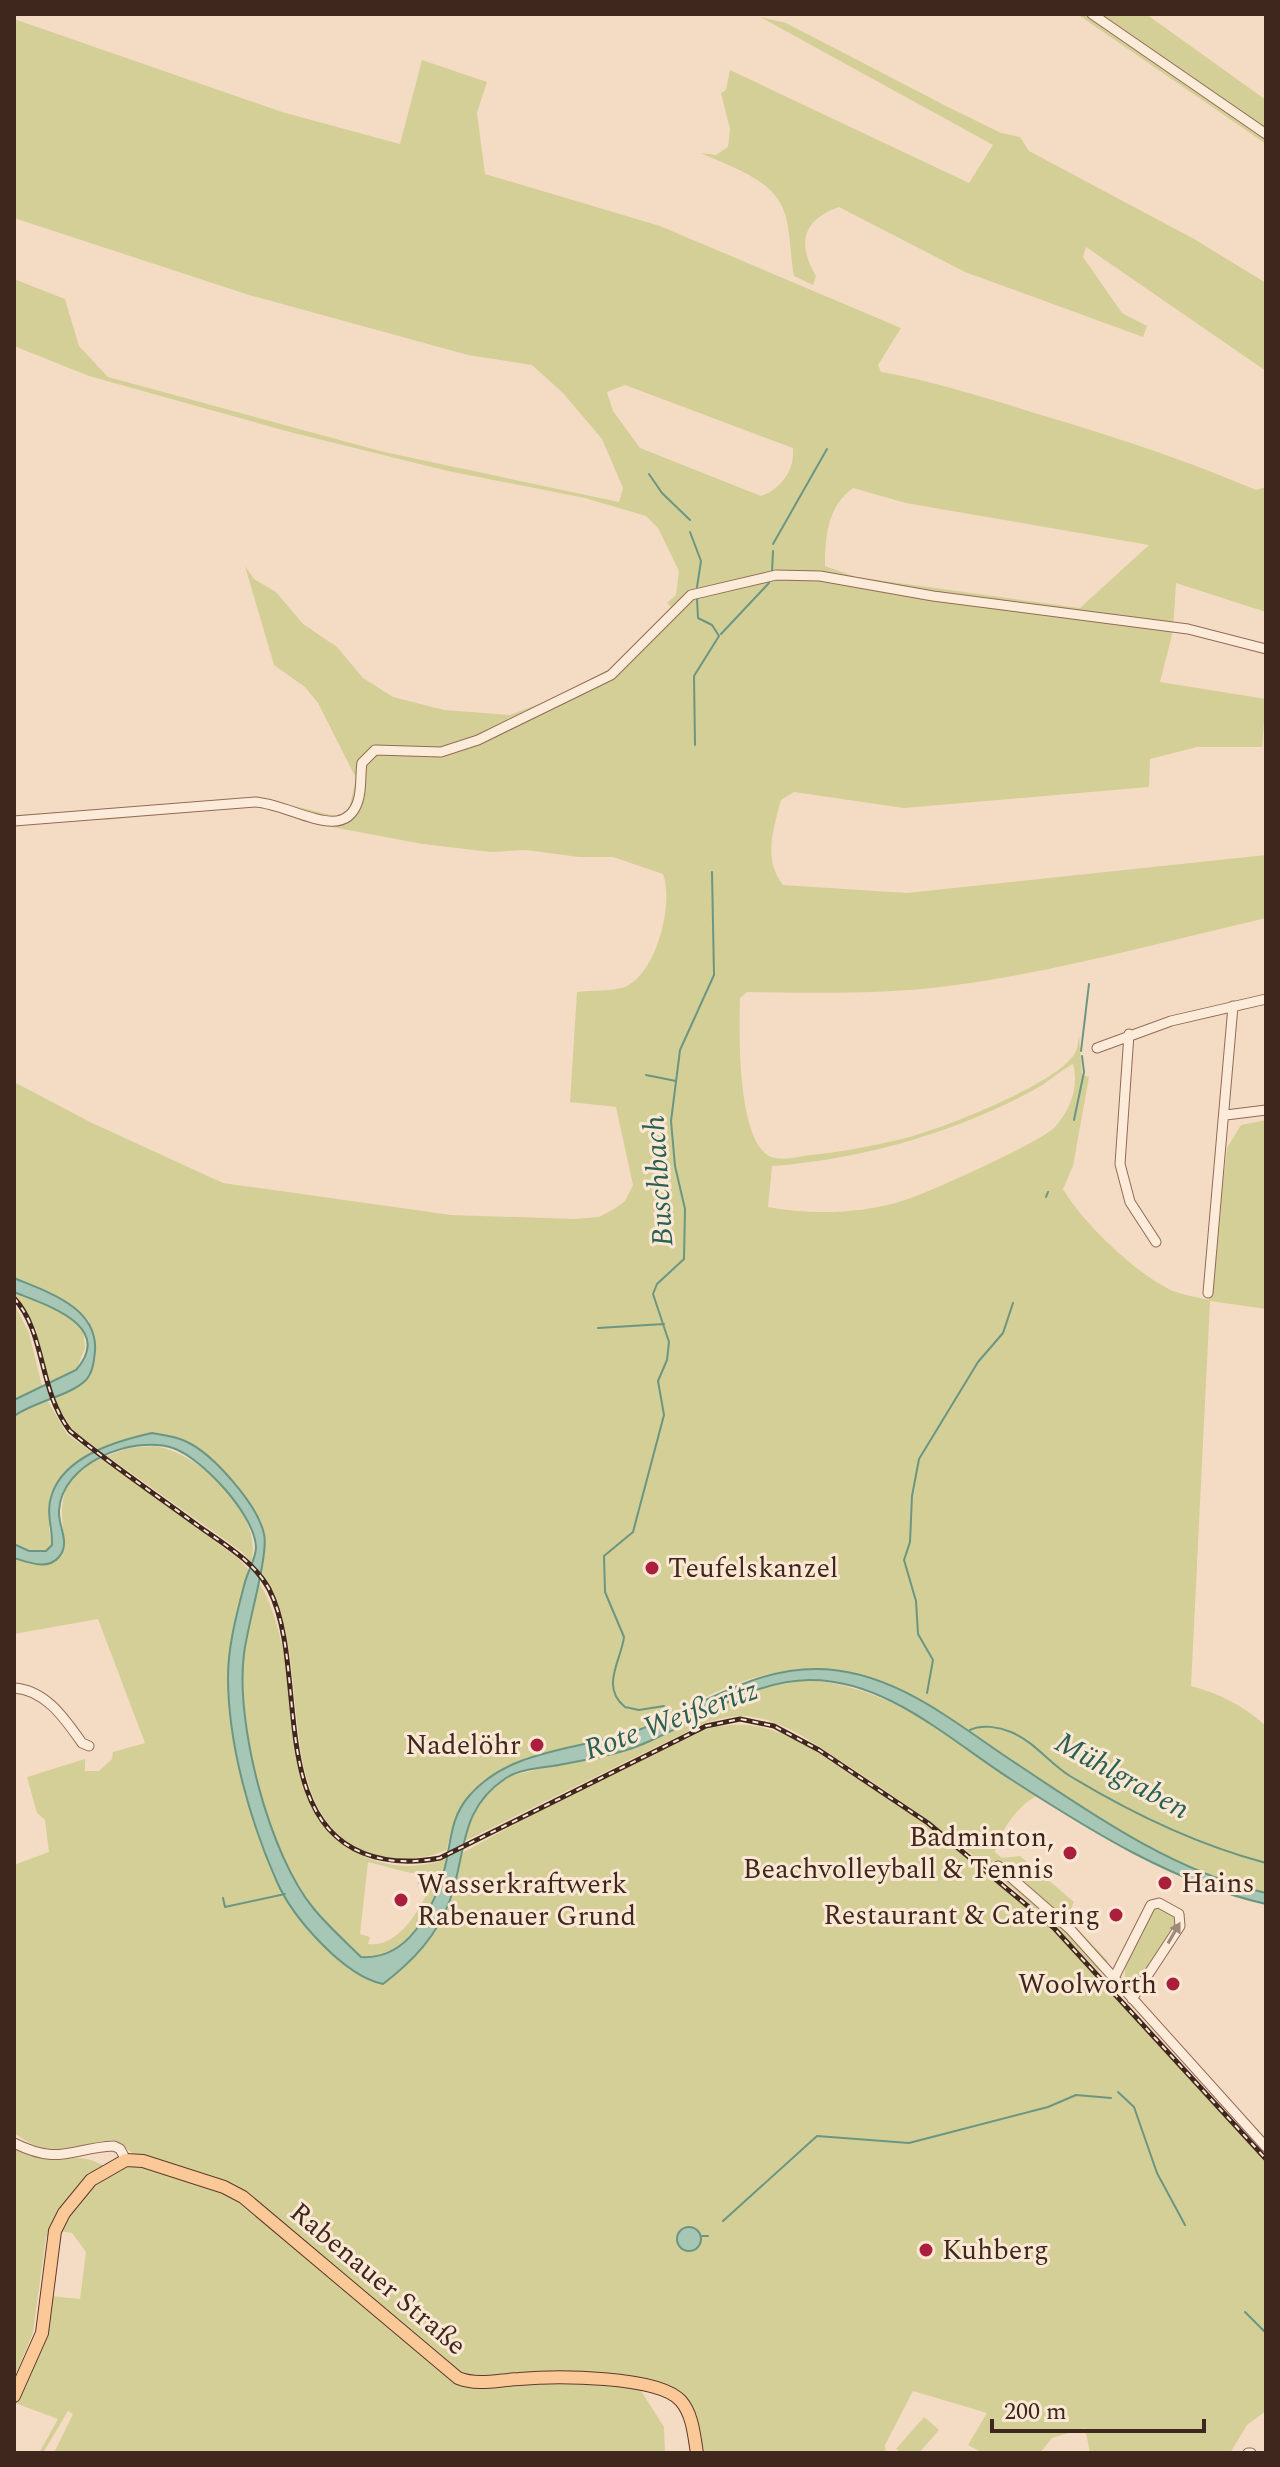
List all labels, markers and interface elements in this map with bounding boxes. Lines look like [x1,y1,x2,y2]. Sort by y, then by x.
water label: Buschbach [631,1114,687,1248]
place label: Teufelskanzel [668,1547,838,1590]
marker: Teufelskanzel [643,1559,661,1577]
water label: Rote Weißeritz [577,1667,765,1773]
water label: Mühlgraben [1046,1720,1198,1832]
place label: Nadelöhr [405,1724,521,1767]
marker: Nadelöhr [528,1736,546,1754]
place label: Badminton, Beachvolleyball & Tennis [743,1816,1054,1891]
marker: Badminton, Beachvolleyball & Tennis [1061,1844,1079,1862]
place label: Hains [1181,1862,1255,1905]
place label: Wasserkraftwerk Rabenauer Grund [417,1863,636,1938]
marker: Hains [1156,1874,1174,1892]
marker: Wasserkraftwerk Rabenauer Grund [392,1891,410,1909]
place label: Restaurant & Catering [823,1894,1100,1937]
marker: Restaurant & Catering [1107,1906,1125,1924]
one-way arrow [1167,1922,1181,1944]
place label: Woolworth [1018,1963,1157,2006]
marker: Woolworth [1164,1975,1182,1993]
street label: Rabenauer Straße [280,2192,476,2366]
place label: Kuhberg [942,2229,1049,2272]
marker: Kuhberg [917,2241,935,2259]
scale bar [992,2383,1204,2433]
text: 200 m [1004,2394,1067,2430]

